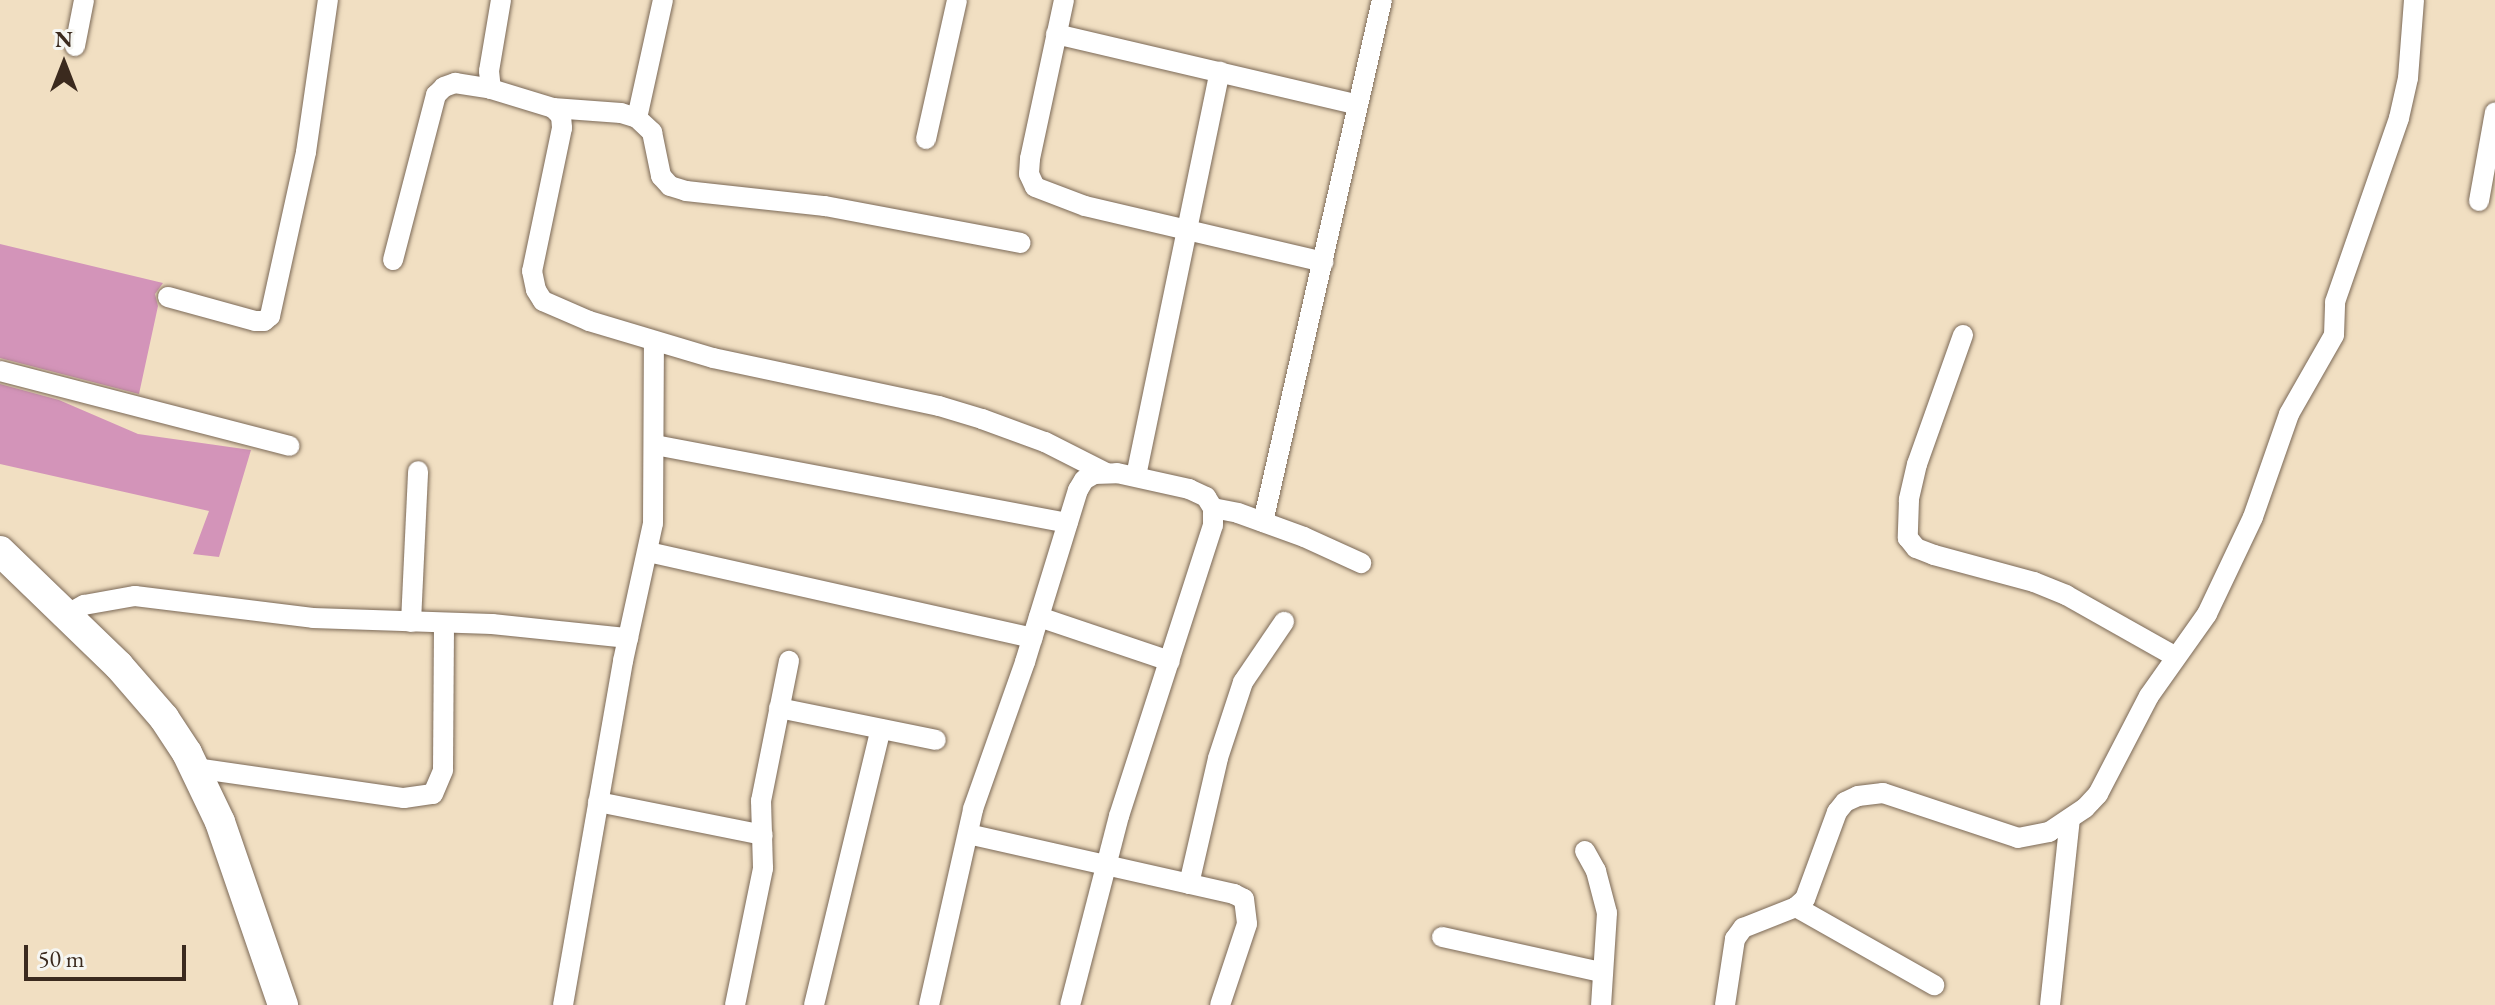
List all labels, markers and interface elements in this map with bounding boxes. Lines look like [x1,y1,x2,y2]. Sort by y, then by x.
north arrow [24,24,104,104]
text: N [55,25,73,54]
scale bar [28,929,190,979]
text: 50 m [38,943,85,974]

